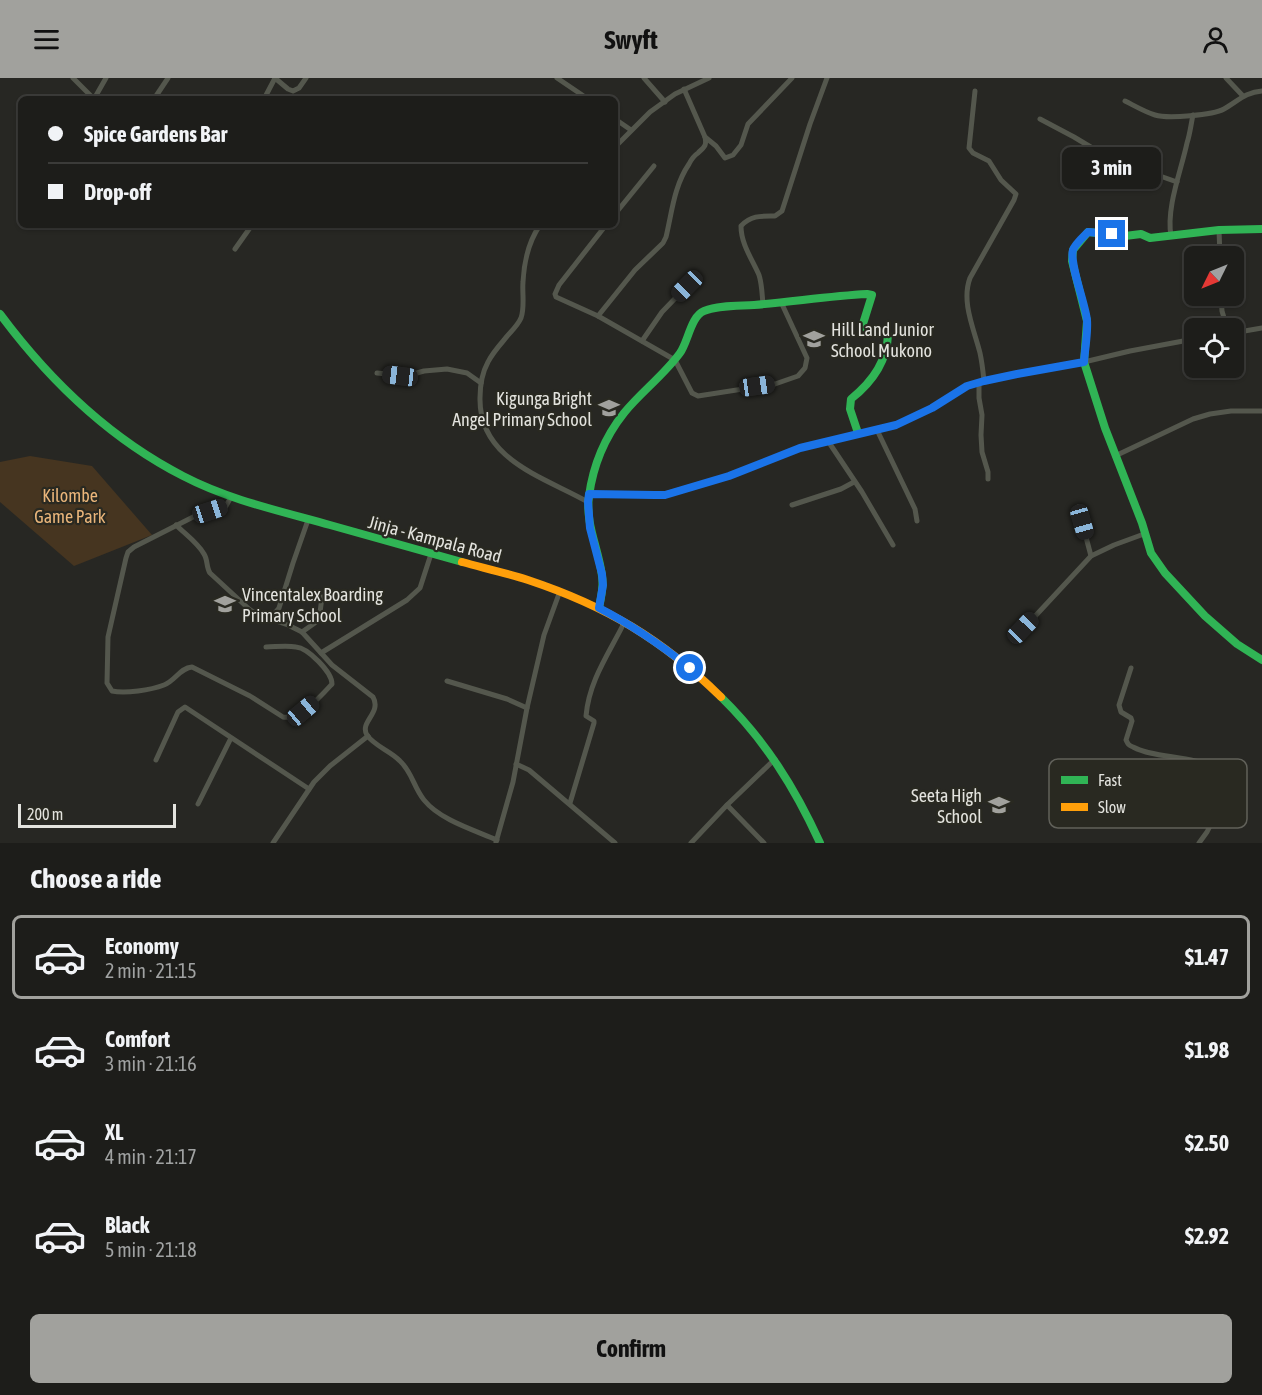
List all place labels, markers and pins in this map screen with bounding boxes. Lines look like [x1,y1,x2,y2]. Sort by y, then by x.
place label: Hill Land Junior School Mukono [831,319,934,361]
school or university icon: Hill Land Junior School Mukono [802,327,826,351]
place label: Kigunga Bright Angel Primary School [452,388,592,430]
school or university icon: Kigunga Bright Angel Primary School [597,396,621,420]
place label: Vincentalex Boarding Primary School [242,584,383,626]
school or university icon: Vincentalex Boarding Primary School [213,592,237,616]
place label: Seeta High School [911,785,982,827]
school or university icon: Seeta High School [987,793,1011,817]

